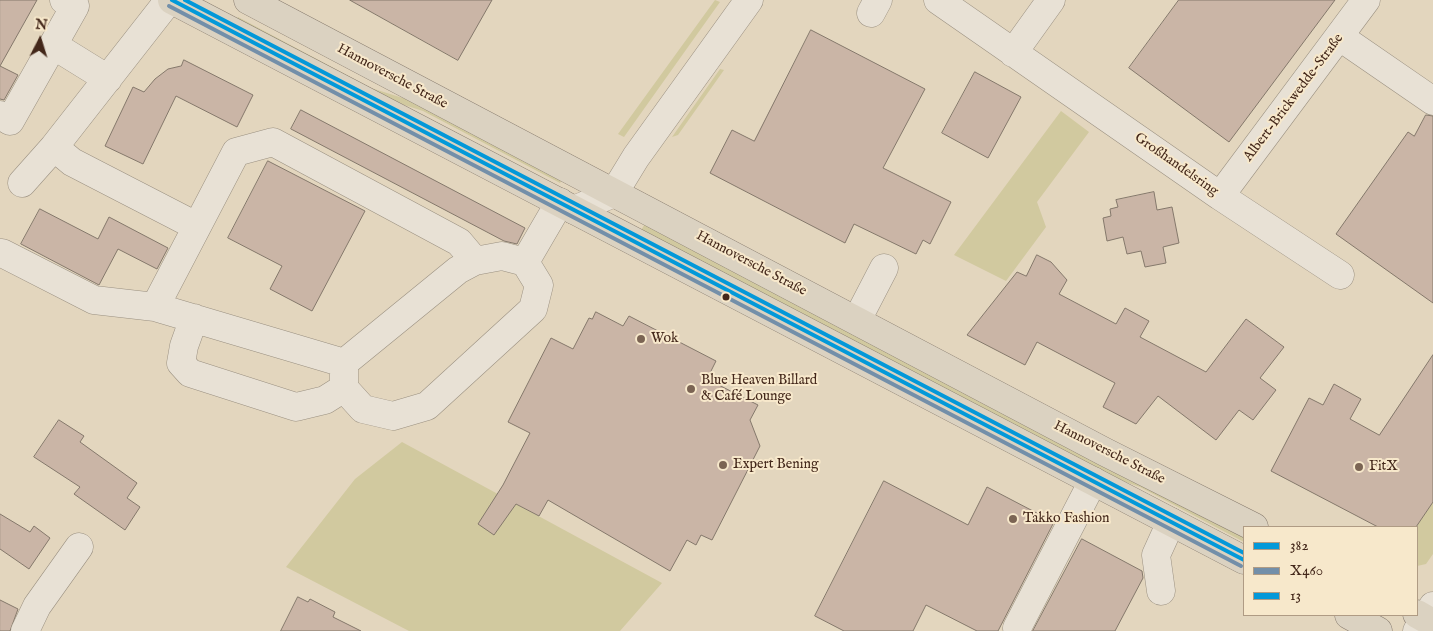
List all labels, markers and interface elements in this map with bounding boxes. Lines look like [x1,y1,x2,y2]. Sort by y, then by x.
north arrow [15,15,65,65]
text: N [34,16,48,35]
street label: Albert-Brickwedde-Straße [1241,31,1347,165]
street label: Hannoversche Straße [334,41,450,113]
street label: Großhandelsring [1131,130,1221,200]
street label: Hannoversche Straße [693,228,809,300]
unlabelled marker [721,292,731,302]
place label: Wok [651,331,679,347]
marker: Wok [635,333,647,345]
place label: Blue Heaven Billard & Café Lounge [701,373,817,406]
marker: Blue Heaven Billard & Café Lounge [685,383,697,395]
street label: Hannoversche Straße [1051,418,1167,488]
place label: Expert Bening [733,457,818,473]
marker: Expert Bening [717,459,729,471]
place label: FitX [1369,459,1398,475]
marker: FitX [1353,461,1365,473]
place label: Takko Fashion [1023,511,1109,527]
marker: Takko Fashion [1007,513,1019,525]
legend [1243,526,1418,616]
text: 382 [1290,536,1309,555]
text: X460 [1290,561,1323,580]
text: 13 [1290,586,1301,605]

